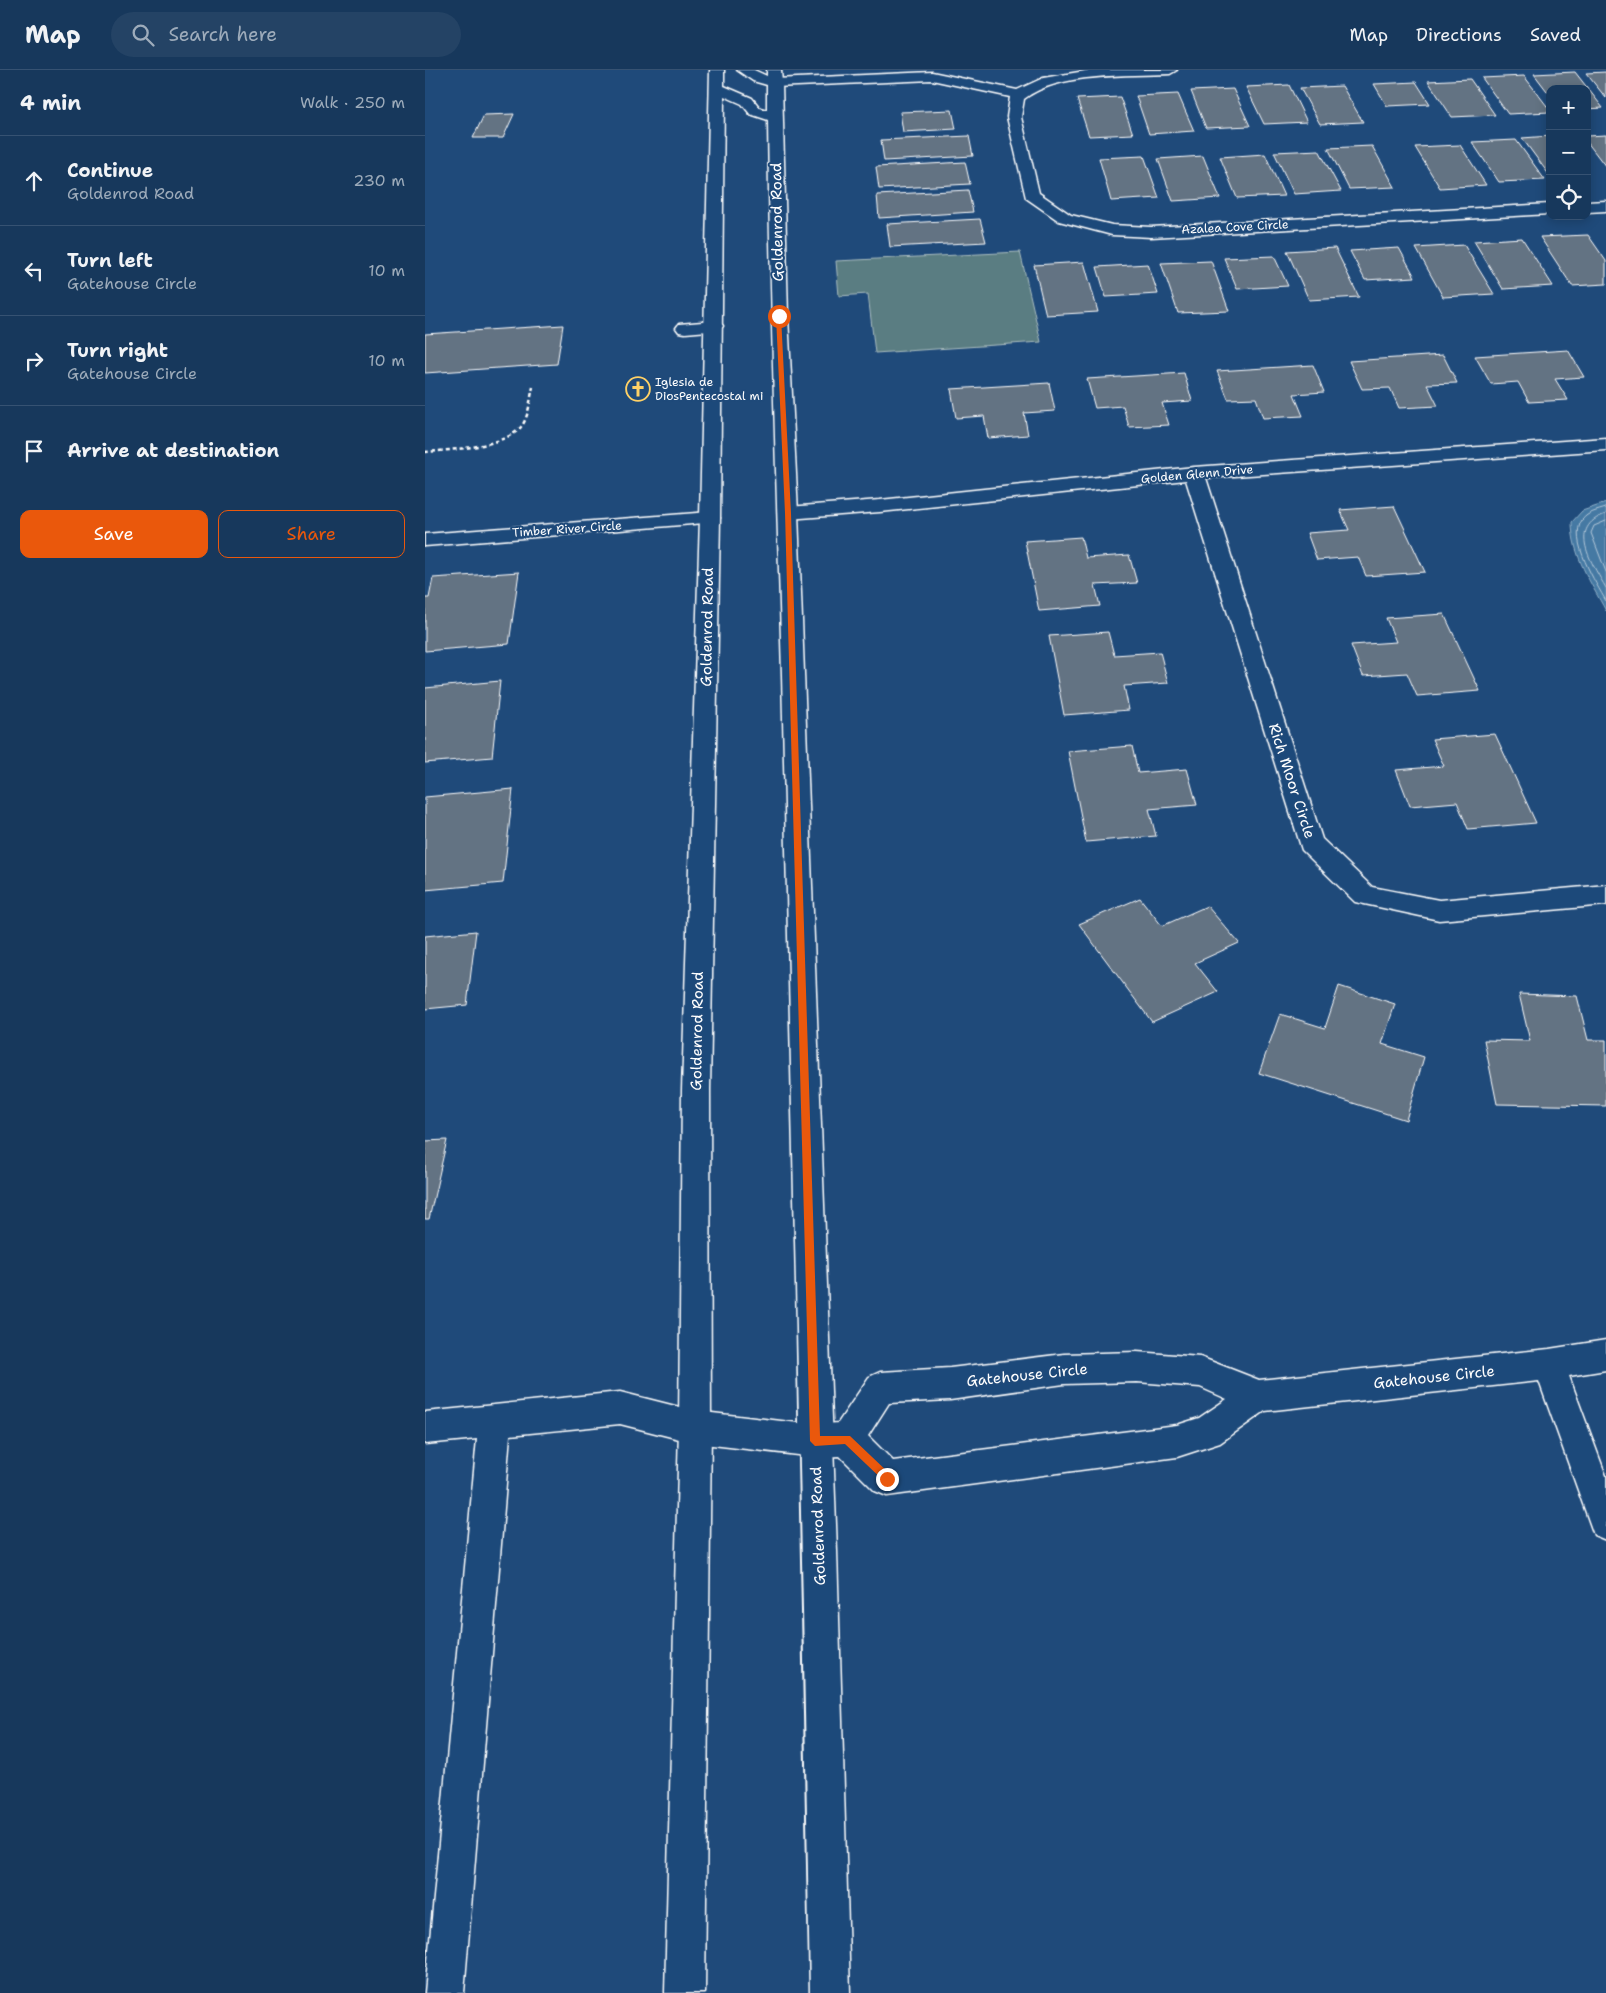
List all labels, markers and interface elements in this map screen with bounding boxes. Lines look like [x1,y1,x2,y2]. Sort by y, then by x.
search box [111,12,461,57]
text: Map [25,19,81,51]
icon: search [129,21,157,49]
text: Search here [169,22,277,47]
text: Map [1350,23,1388,47]
text: Directions [1416,23,1502,47]
text: Saved [1530,23,1581,47]
map controls [1546,85,1591,220]
button: + [1546,85,1591,130]
text: 4 min [20,89,81,117]
text: Walk · 250 m [300,92,405,113]
button: − [1546,130,1591,175]
text: Continue [67,158,153,183]
street label: Goldenrod Road [766,162,788,282]
icon: ahead [20,167,48,195]
text: 230 m [353,170,405,191]
button: locate [1546,175,1591,220]
text: Goldenrod Road [67,183,194,204]
street label: Azalea Cove Circle [1181,216,1289,238]
text: Turn left [67,248,153,273]
icon: left [20,257,48,285]
text: 10 m [368,260,405,281]
text: Gatehouse Circle [67,273,197,294]
route start [768,305,791,328]
text: Turn right [67,338,168,363]
icon: right [20,347,48,375]
text: 10 m [368,350,405,371]
text: Gatehouse Circle [67,363,197,384]
place label: Iglesia de DiosPentecostal mi [655,374,763,404]
church icon: Iglesia de DiosPentecostal mi [625,376,651,402]
icon: arrive [20,437,48,465]
text: Arrive at destination [67,438,279,463]
street label: Golden Glenn Drive [1140,461,1254,487]
button: Save [20,510,208,558]
button: Share [218,510,405,558]
street label: Timber River Circle [512,517,623,541]
street label: Goldenrod Road [696,567,718,687]
street label: Rich Moor Circle [1264,721,1320,841]
street label: Goldenrod Road [686,971,708,1091]
street label: Gatehouse Circle [965,1359,1089,1391]
street label: Gatehouse Circle [1372,1361,1496,1393]
street label: Goldenrod Road [806,1466,830,1586]
route end [876,1468,899,1491]

